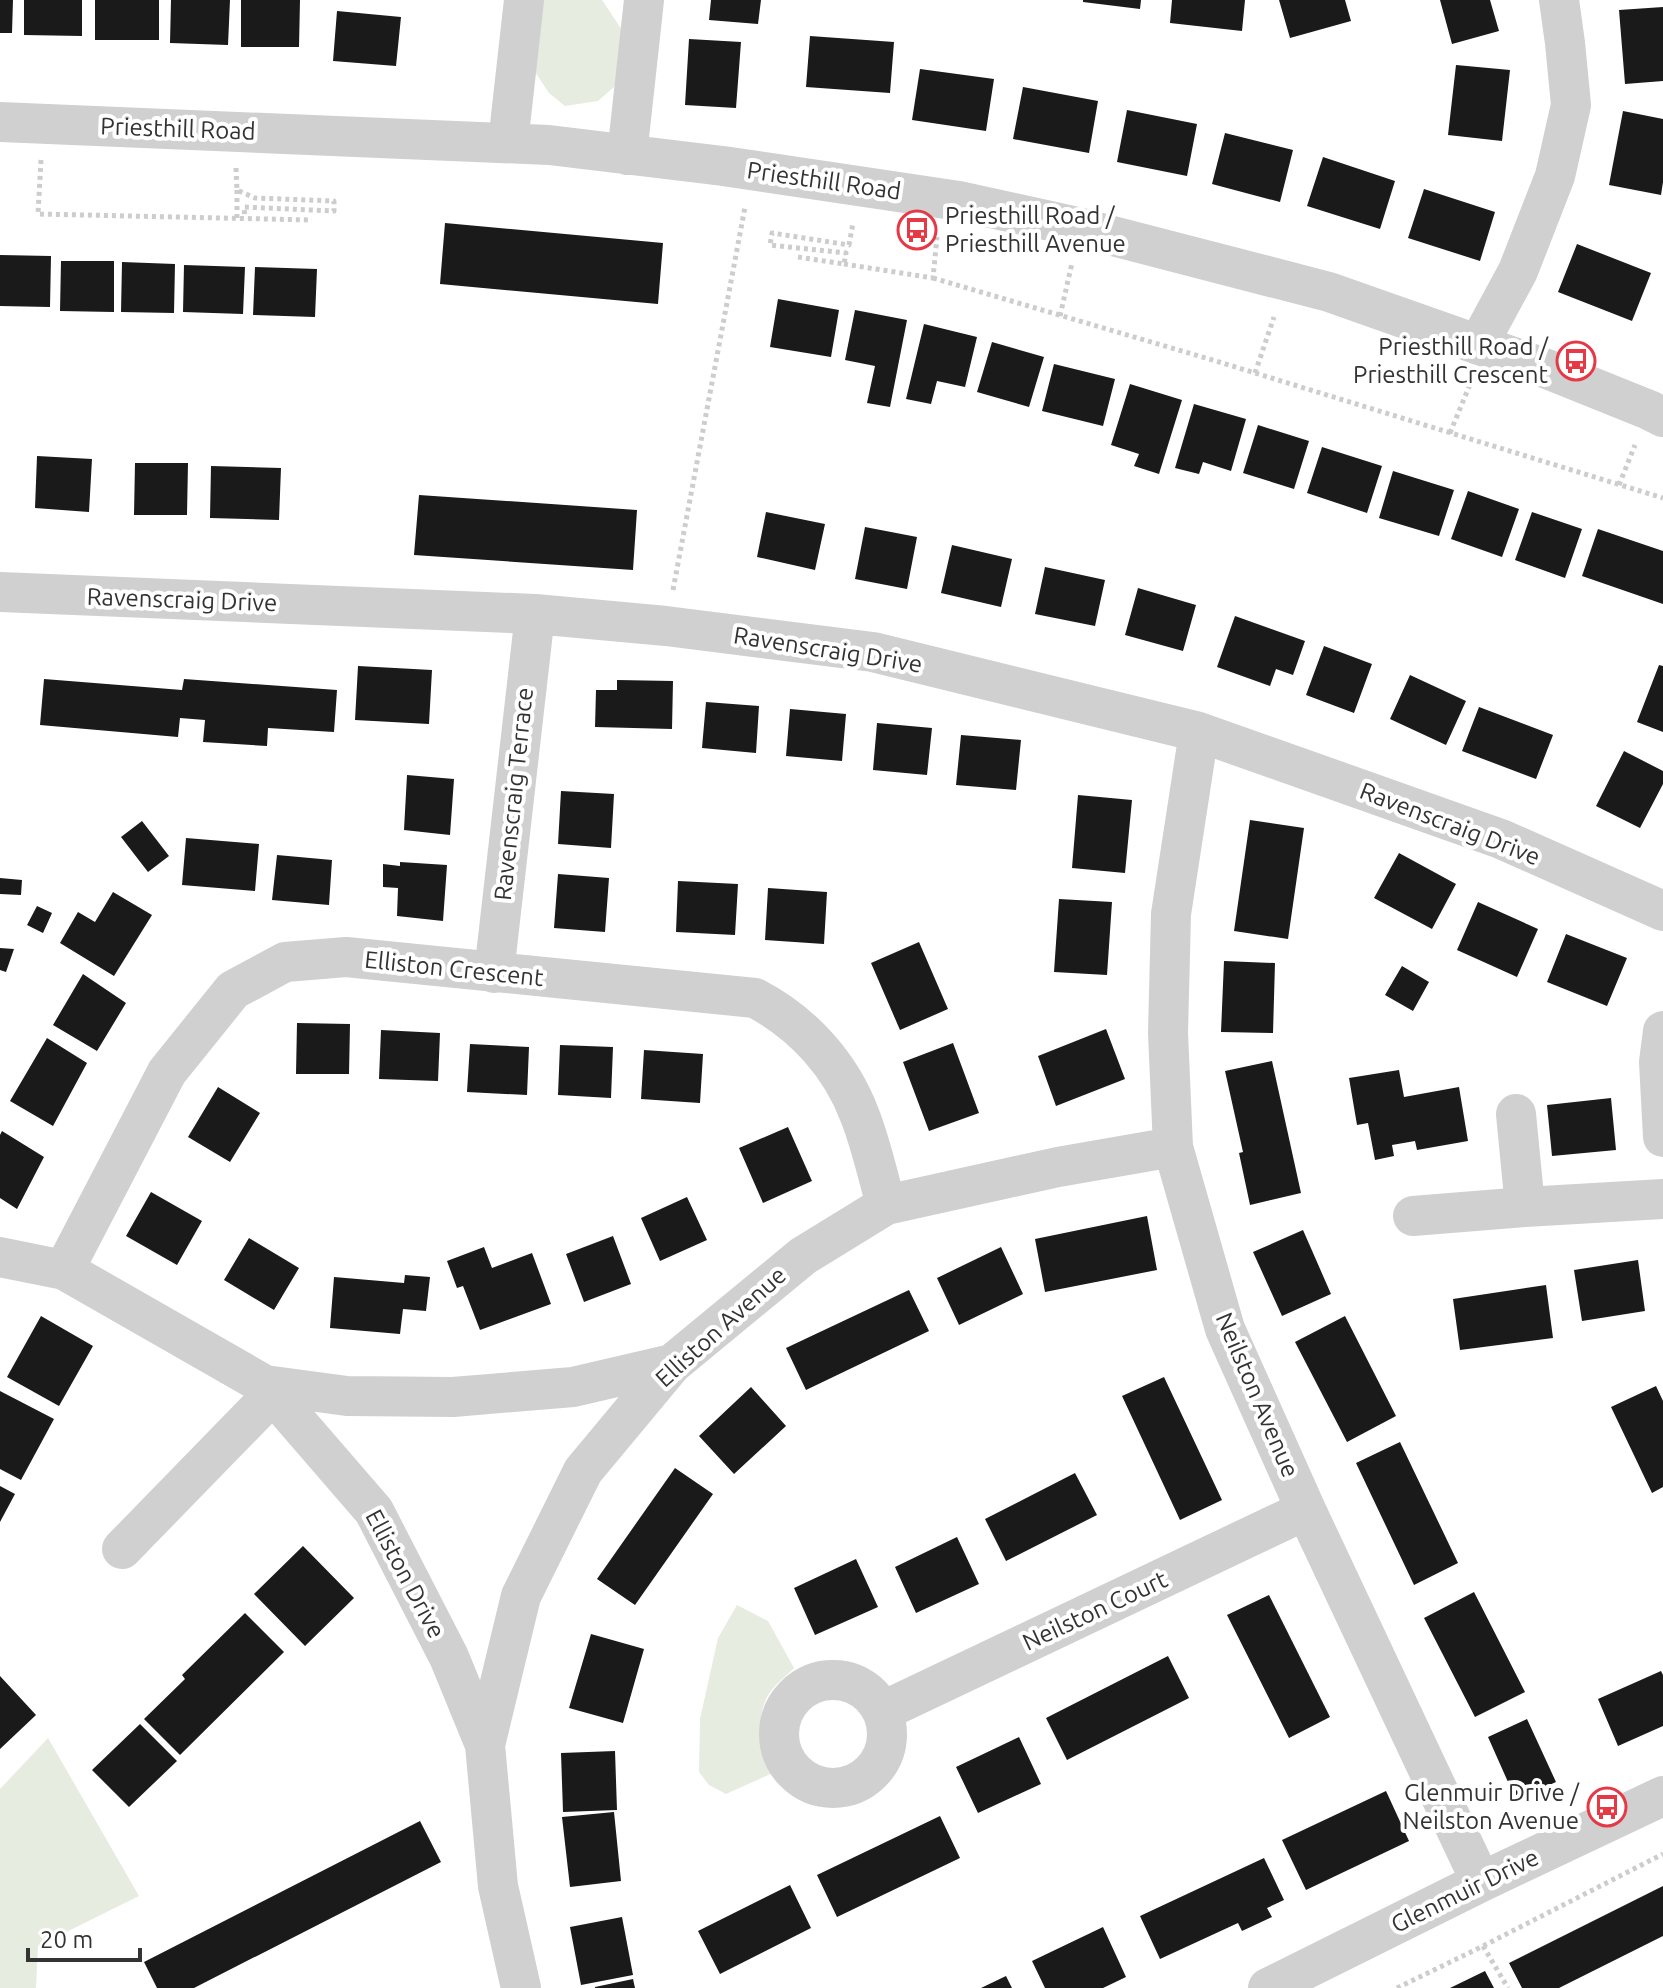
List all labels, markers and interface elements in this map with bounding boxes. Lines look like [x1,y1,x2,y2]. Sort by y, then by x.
street label: Priesthill Road [100,112,256,145]
street label: Priesthill Road [745,156,903,205]
place label: Priesthill Road / Priesthill Avenue [945,202,1126,257]
bus stop icon: Priesthill Road / Priesthill Avenue [896,209,938,251]
place label: Priesthill Road / Priesthill Crescent [1353,333,1549,388]
bus stop icon: Priesthill Road / Priesthill Crescent [1555,340,1597,382]
street label: Ravenscraig Drive [86,583,278,616]
street label: Ravenscraig Drive [732,621,924,678]
street label: Ravenscraig Terrace [489,686,538,902]
street label: Ravenscraig Drive [1356,777,1544,870]
street label: Elliston Crescent [363,946,545,991]
street label: Elliston Avenue [650,1261,791,1392]
street label: Neilston Avenue [1211,1308,1304,1481]
street label: Elliston Drive [360,1505,451,1643]
street label: Neilston Court [1018,1565,1172,1656]
place label: Glenmuir Drive / Neilston Avenue [1403,1779,1580,1834]
bus stop icon: Glenmuir Drive / Neilston Avenue [1586,1786,1628,1828]
street label: Glenmuir Drive [1387,1843,1543,1938]
scale bar [28,1912,140,1962]
text: 20 m [40,1926,93,1953]

